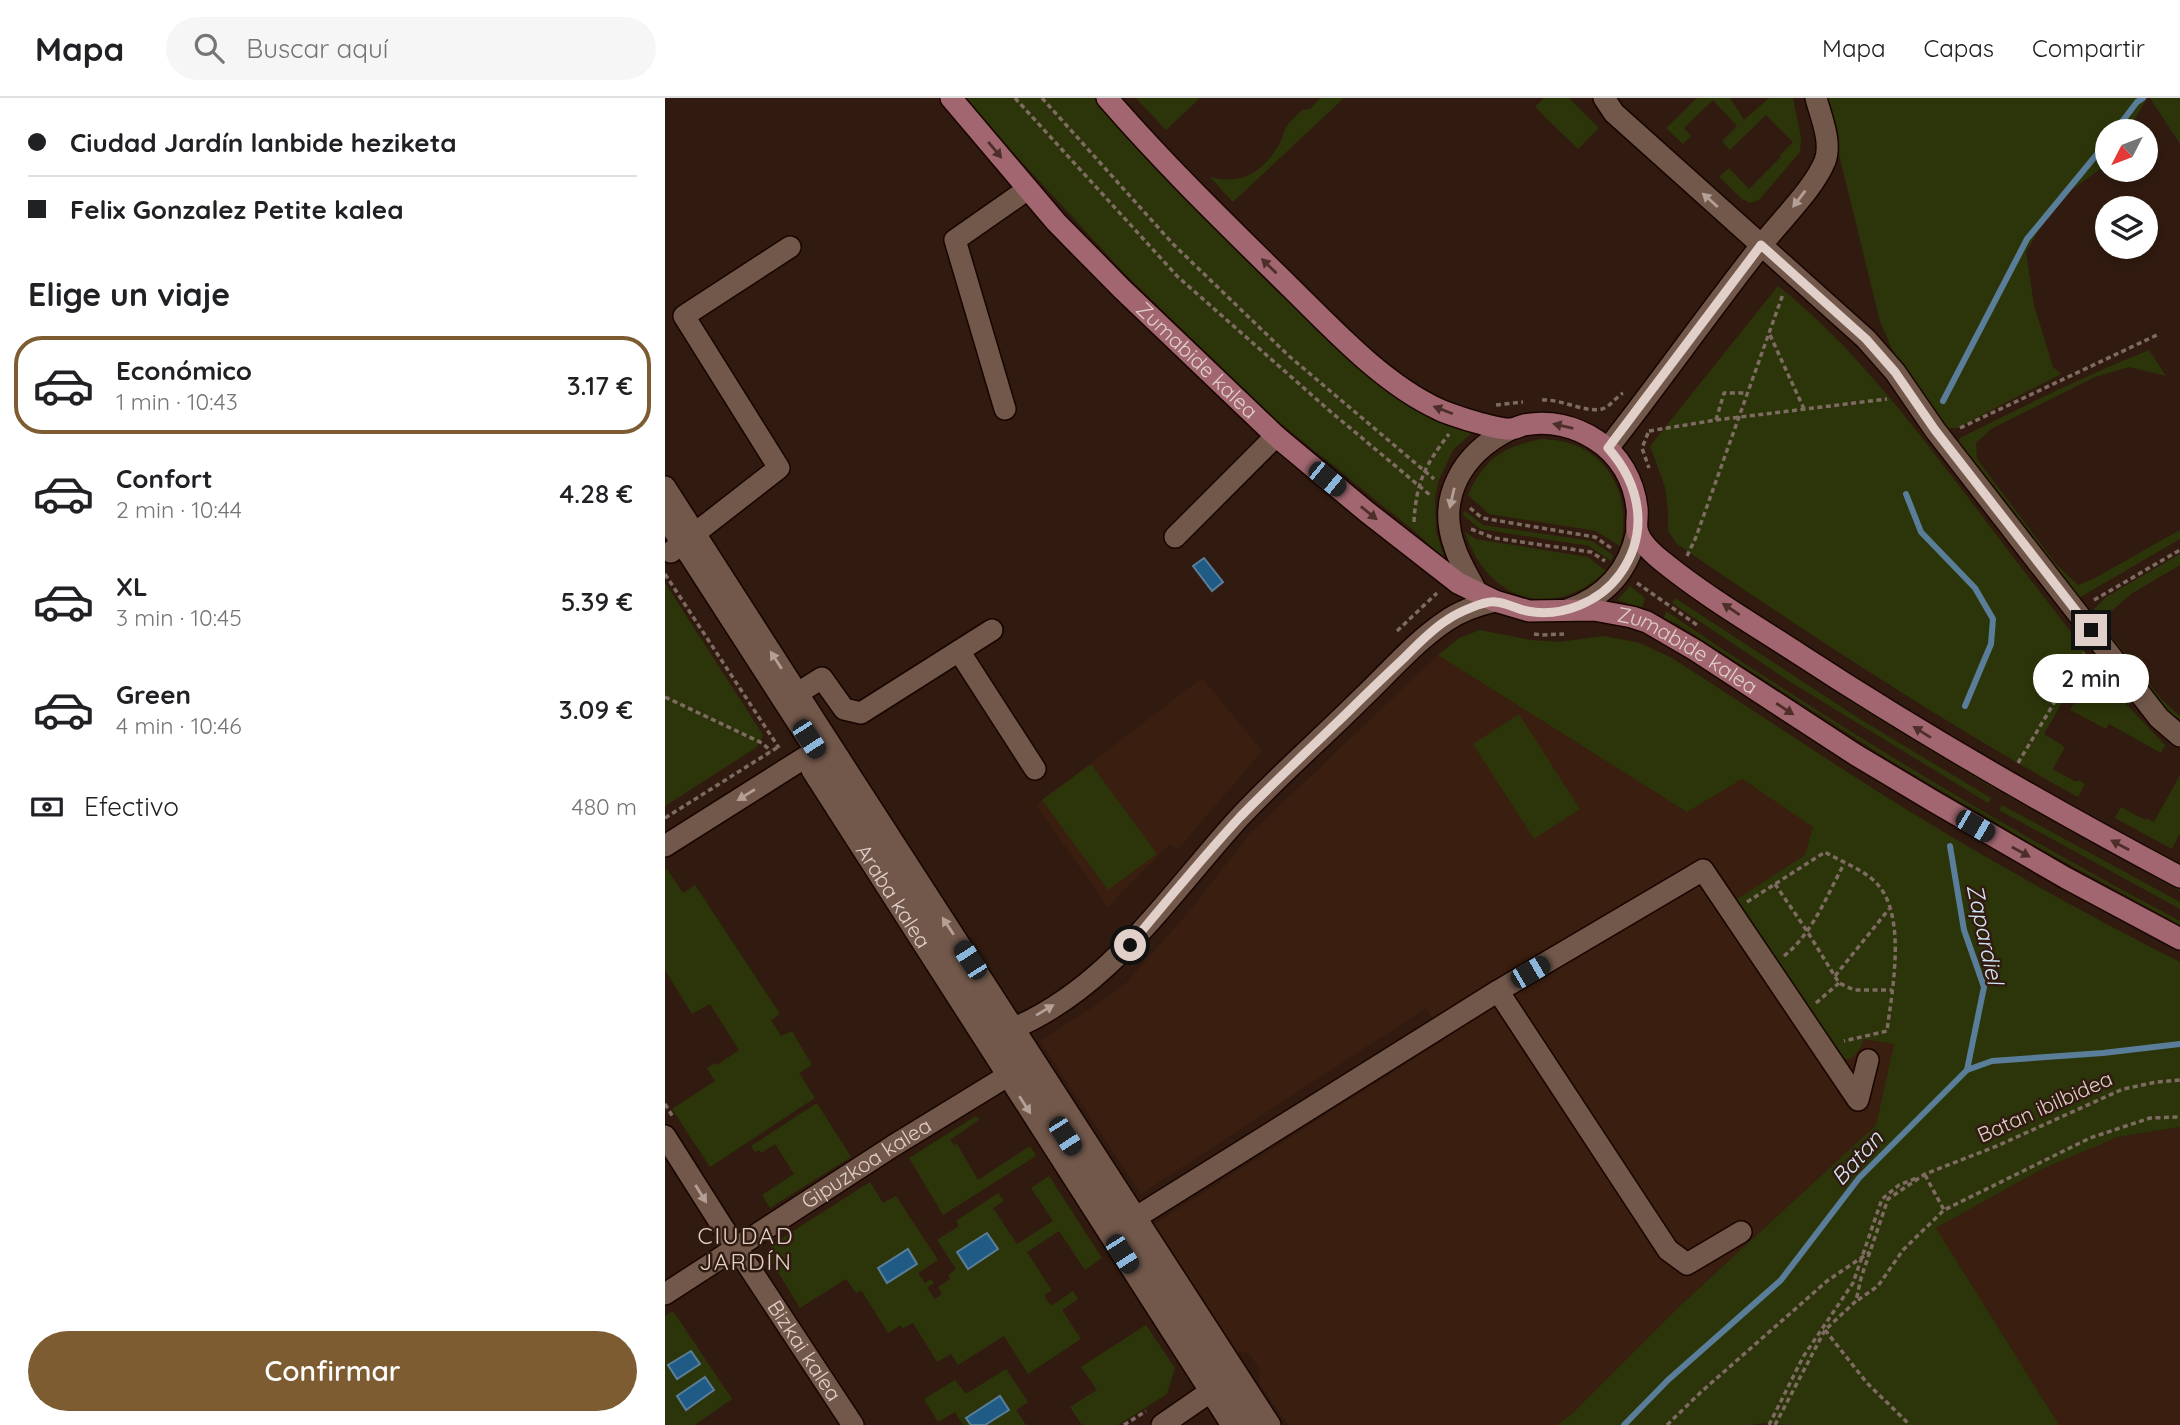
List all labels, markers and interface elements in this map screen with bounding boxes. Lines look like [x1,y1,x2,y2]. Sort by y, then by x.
search box [166,17,656,80]
text: Mapa [35,28,124,69]
icon: search [190,29,228,67]
text: Buscar aquí [246,32,388,65]
text: Mapa [1822,33,1886,63]
text: Capas [1924,33,1994,63]
text: Compartir [2032,33,2145,63]
north arrow [2095,119,2158,182]
map controls [2095,119,2158,259]
text: Ciudad Jardín lanbide heziketa [70,126,457,159]
one-way arrow [987,142,1002,159]
one-way arrow [1791,189,1806,207]
one-way arrow [1701,192,1719,208]
text: Felix Gonzalez Petite kalea [70,193,404,226]
button: layers [2095,196,2158,259]
one-way arrow [1261,258,1278,275]
text: Elige un viaje [28,274,230,314]
street label: Zumabide kalea [1131,296,1264,424]
icon: car [32,354,95,417]
text: Económico [116,354,252,387]
text: 3.17 € [567,369,633,402]
text: 1 min · 10:43 [116,387,238,416]
one-way arrow [1433,405,1454,416]
one-way arrow [1552,421,1574,432]
car [1305,458,1350,500]
icon: car [32,462,95,525]
text: Confort [116,462,213,495]
text: 4.28 € [560,477,633,510]
one-way arrow [1446,487,1457,509]
text: 2 min · 10:44 [116,495,242,524]
one-way arrow [1359,506,1377,521]
icon: car [32,570,95,633]
text: XL [116,570,148,603]
text: 5.39 € [561,585,633,618]
street label: Zumabide kalea [1615,601,1763,699]
one-way arrow [1722,602,1740,616]
text: 3 min · 10:45 [116,603,242,632]
route end [2075,614,2107,646]
one-way arrow [770,650,783,669]
callout: 2 min [2033,654,2149,704]
text: 2 min [2061,664,2121,693]
icon: car [32,678,95,741]
text: Green [116,678,191,711]
text: 3.09 € [559,693,633,726]
one-way arrow [1775,702,1794,715]
text: 4 min · 10:46 [116,711,242,740]
car [789,716,830,762]
one-way arrow [1913,726,1932,739]
icon: cash [28,788,66,826]
one-way arrow [737,788,756,801]
text: Efectivo [84,790,179,823]
text: 480 m [572,792,637,821]
car [1952,806,1999,846]
street label: Araba kalea [851,839,937,953]
one-way arrow [2110,839,2130,851]
one-way arrow [2011,846,2030,858]
water label: Zapardiel [1961,881,2011,990]
one-way arrow [942,916,955,935]
route start [1114,929,1146,961]
car [950,937,991,983]
car [1507,952,1554,992]
one-way arrow [1035,1004,1054,1017]
street label: Batan ibilbidea [1973,1065,2116,1148]
one-way arrow [1019,1095,1032,1114]
street label: Gipuzkoa kalea [796,1112,936,1214]
car [1045,1113,1086,1159]
water label: Batan [1824,1124,1889,1191]
one-way arrow [695,1184,708,1203]
district label: CIUDAD JARDÍN [697,1221,795,1276]
car [1102,1231,1143,1277]
street label: Bizkai kalea [762,1295,848,1406]
button: Confirmar [28,1331,637,1411]

